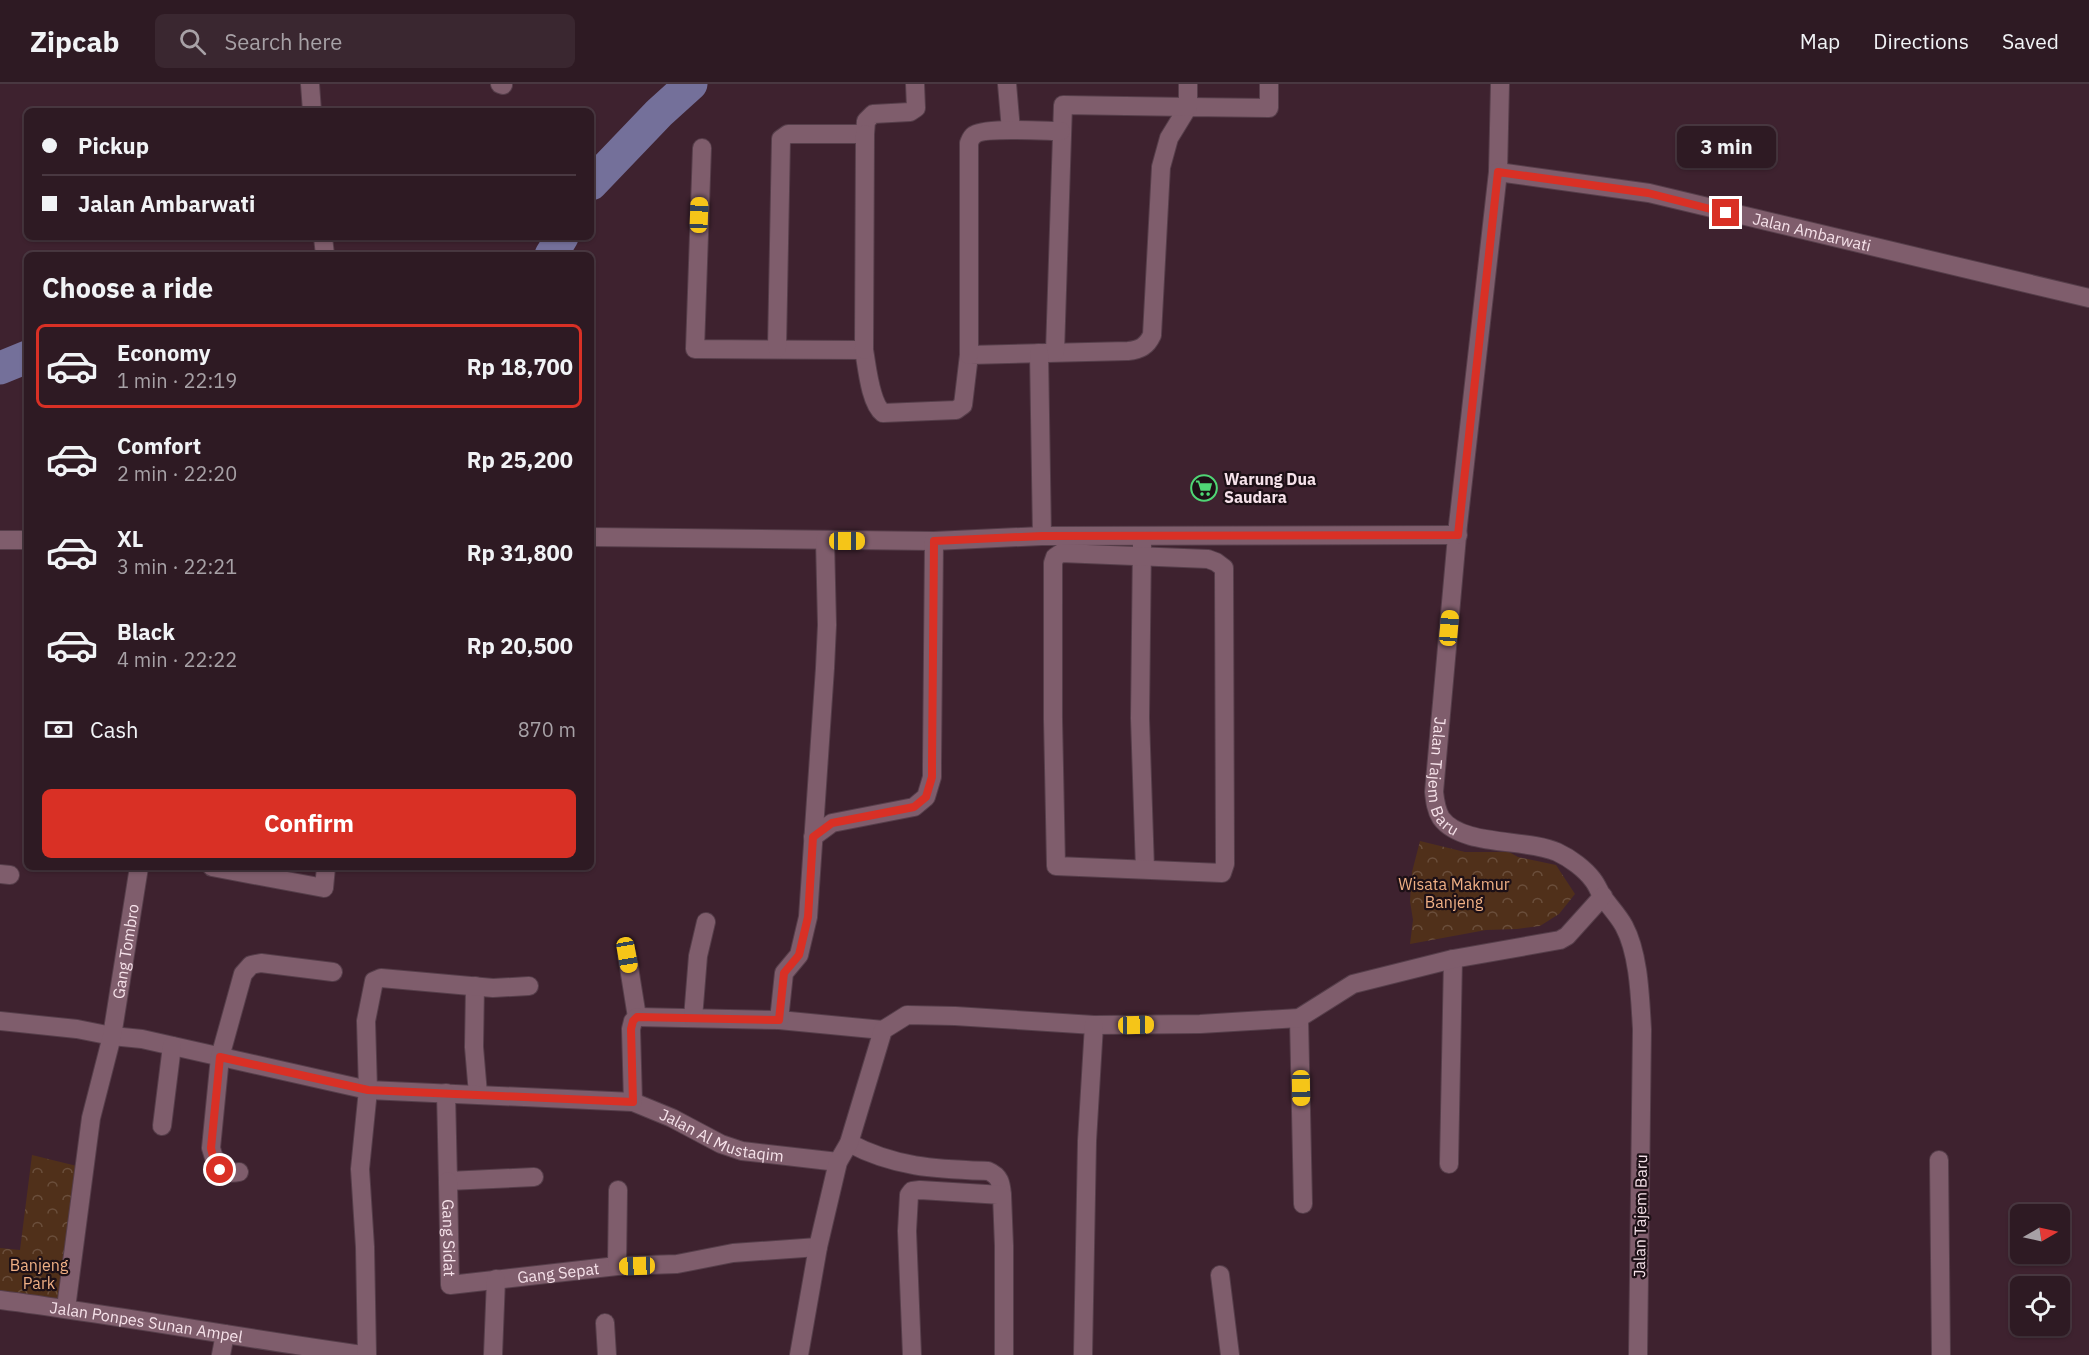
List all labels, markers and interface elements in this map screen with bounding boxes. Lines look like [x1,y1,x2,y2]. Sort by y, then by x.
search box [155,14,575,68]
text: Zipcab [30,23,119,60]
icon: search [176,25,209,58]
text: Search here [224,27,342,56]
text: Map [1800,27,1840,55]
text: Directions [1873,27,1969,55]
text: Saved [2002,27,2059,55]
callout: 3 min [1676,126,1776,168]
text: Pickup [78,131,149,160]
text: 3 min [1700,133,1753,160]
text: Jalan Ambarwati [78,189,255,218]
car [689,197,709,233]
route end [1712,199,1739,226]
street label: Jalan Ambarwati [1751,208,1873,256]
text: Choose a ride [42,270,213,305]
text: Economy [117,338,211,367]
icon: car [45,339,99,393]
text: Rp 18,700 [467,352,573,381]
text: 1 min · 22:19 [117,367,237,394]
text: Comfort [117,431,201,460]
icon: car [45,432,99,486]
text: Rp 25,200 [467,445,573,474]
text: 2 min · 22:20 [117,460,237,487]
place label: Warung Dua Saudara [1224,469,1316,507]
supermarket icon: Warung Dua Saudara [1189,473,1219,503]
text: XL [117,524,143,553]
icon: car [45,525,99,579]
car [829,532,865,550]
text: Rp 31,800 [467,538,573,567]
text: 3 min · 22:21 [117,553,237,580]
car [1438,609,1460,647]
text: Black [117,617,175,646]
icon: car [45,618,99,672]
text: Rp 20,500 [467,631,573,660]
text: 4 min · 22:22 [117,646,237,673]
icon: cash [42,713,75,746]
text: Cash [90,715,139,744]
text: 870 m [518,716,576,743]
street label: Jalan Tajem Baru [1424,716,1462,840]
button: Confirm [42,789,576,858]
park label: Wisata Makmur Banjeng [1398,874,1510,912]
street label: Gang Tombro [108,902,143,1000]
car [615,936,639,974]
car [1118,1016,1154,1034]
car [1292,1070,1310,1106]
street label: Jalan Al Mustaqim [657,1104,785,1166]
street label: Jalan Tajem Baru [1629,1154,1651,1278]
route start [206,1156,233,1183]
street label: Gang Sidat [438,1199,460,1277]
north arrow [2010,1204,2070,1264]
map controls [2010,1204,2070,1336]
park label: Banjeng Park [10,1255,69,1293]
car [619,1256,655,1276]
street label: Gang Sepat [516,1258,600,1287]
button: locate [2010,1276,2070,1336]
street label: Jalan Ponpes Sunan Ampel [49,1297,244,1347]

